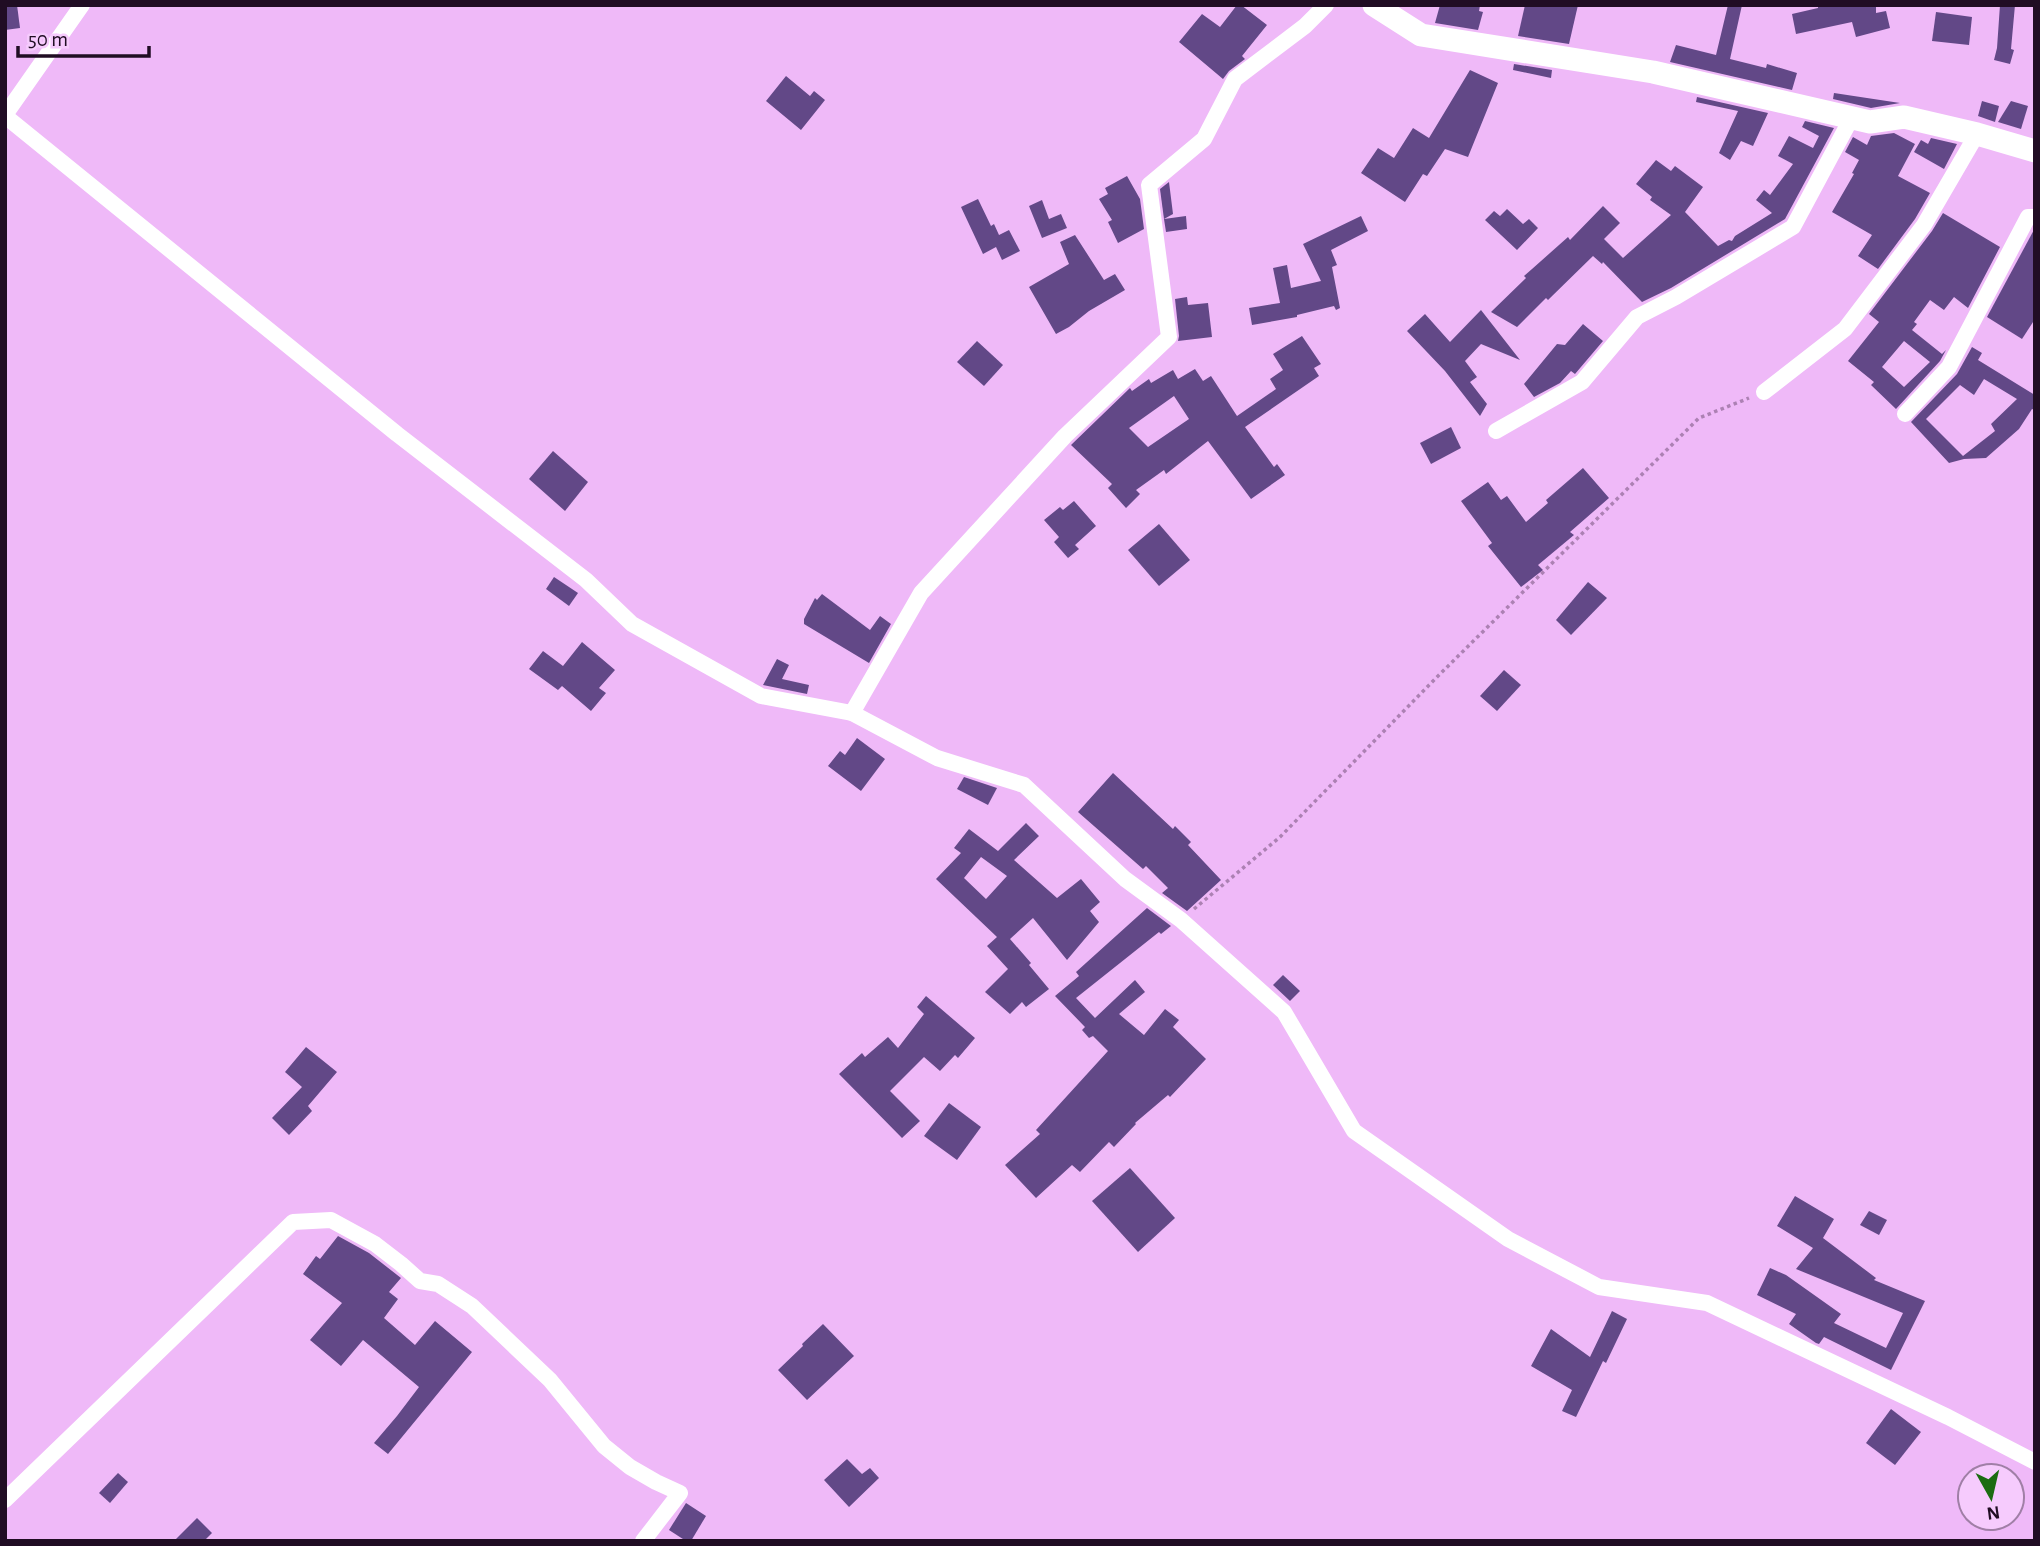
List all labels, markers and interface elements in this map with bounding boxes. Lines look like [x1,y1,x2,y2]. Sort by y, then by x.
scale bar [18,14,149,58]
text: 50 m [28,29,68,50]
north arrow [1956,1462,2026,1532]
text: N [1985,1502,2001,1523]

